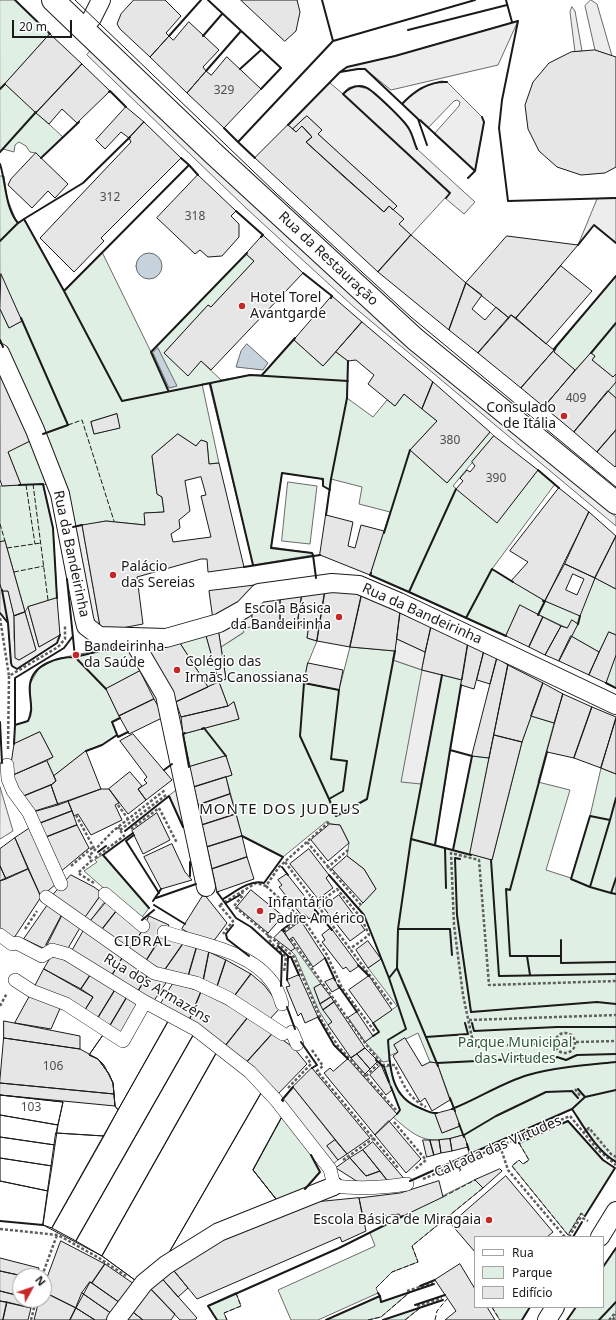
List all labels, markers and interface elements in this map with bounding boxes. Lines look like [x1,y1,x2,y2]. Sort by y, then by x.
scale bar [14,12,74,38]
text: 20 m [19,18,47,35]
house number: 329 [214,84,234,98]
house number: 312 [100,191,120,205]
street label: Rua da Restauração [275,208,381,310]
house number: 318 [185,210,205,224]
place label: Hotel Torel Avantgarde [250,290,326,322]
marker: Hotel Torel Avantgarde [237,301,247,311]
house number: 409 [566,392,586,406]
place label: Consulado de Itália [486,400,556,432]
marker: Consulado de Itália [559,411,569,421]
house number: 380 [440,434,460,448]
house number: 390 [486,472,506,486]
street label: Rua da Bandeirinha [49,489,93,619]
place label: Palácio das Sereias [121,559,195,592]
marker: Palácio das Sereias [108,570,118,580]
street label: Rua da Bandeirinha [360,580,484,648]
place label: Escola Básica da Bandeirinha [231,601,331,634]
marker: Escola Básica da Bandeirinha [334,612,344,622]
place label: Bandeirinha da Saúde [84,639,164,672]
marker: Bandeirinha da Saúde [71,650,81,660]
place label: Colégio das Irmãs Canossianas [185,654,309,686]
marker: Colégio das Irmãs Canossianas [172,665,182,675]
district label: MONTE DOS JUDEUS [199,801,361,819]
place label: Infantário Padre Américo [268,895,364,928]
marker: Infantário Padre Américo [255,906,265,916]
district label: CIDRAL [114,933,172,951]
street label: Rua dos Armazéns [100,950,214,1028]
park label: Parque Municipal das Virtudes [458,1035,572,1068]
house number: 106 [43,1060,63,1074]
house number: 103 [21,1101,41,1115]
street label: Calçada das Virtudes [432,1113,564,1181]
place label: Escola Básica de Miragaia [313,1212,481,1228]
marker: Escola Básica de Miragaia [484,1215,494,1225]
legend [474,1236,604,1308]
text: Rua [512,1244,534,1261]
text: Parque [512,1264,552,1281]
north arrow [12,1268,52,1308]
text: N [32,1272,49,1289]
text: Edifício [512,1284,553,1301]

